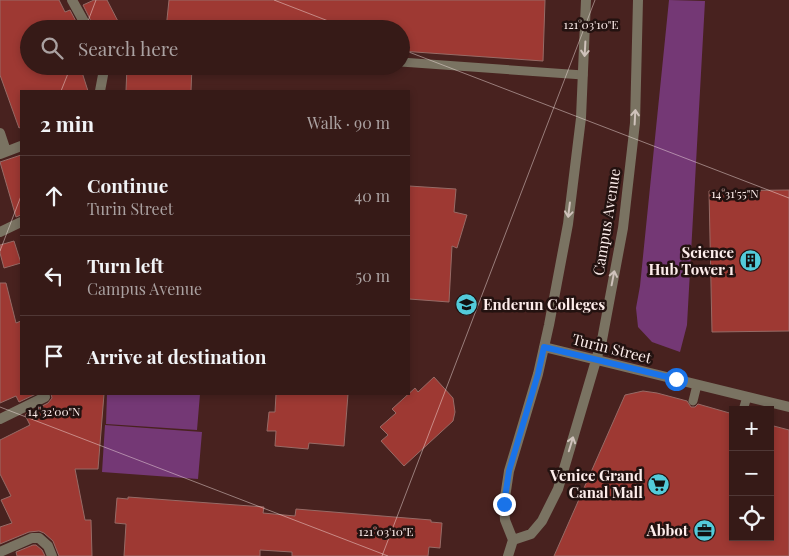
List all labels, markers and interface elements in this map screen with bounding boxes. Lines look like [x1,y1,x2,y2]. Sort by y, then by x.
text: 121°03'10"E [563,16,619,32]
search box [20,20,410,75]
icon: search [38,34,66,62]
text: Search here [78,35,178,61]
one-way arrow [580,40,589,56]
text: 2 min [40,109,94,137]
one-way arrow [631,109,640,125]
text: Walk · 90 m [307,112,390,133]
street label: Campus Avenue [588,167,624,277]
text: Continue [87,172,168,198]
icon: ahead [40,182,68,210]
text: 40 m [354,185,390,206]
text: 14°31'55"N [711,185,759,201]
text: Turin Street [87,198,173,219]
one-way arrow [564,202,574,218]
place label: Science Hub Tower 1 [648,242,734,279]
building icon: Science Hub Tower 1 [738,249,762,273]
text: Turn left [87,252,164,278]
icon: left [40,262,68,290]
text: 50 m [356,265,390,286]
one-way arrow [609,270,619,286]
text: Campus Avenue [87,278,202,299]
school or university icon: Enderun Colleges [455,292,479,316]
place label: Enderun Colleges [483,294,605,314]
street label: Turin Street [570,328,654,368]
icon: arrive [40,342,68,370]
text: Arrive at destination [87,343,267,369]
route start [665,368,688,391]
text: 14°32'00"N [27,403,81,419]
map controls [729,406,774,541]
button: + [729,406,774,451]
one-way arrow [567,437,577,453]
button: − [729,451,774,496]
place label: Venice Grand Canal Mall [549,465,643,502]
supermarket icon: Venice Grand Canal Mall [647,472,671,496]
route end [493,493,516,516]
button: locate [729,496,774,541]
office icon: Abbot [692,518,716,542]
place label: Abbot [646,520,689,540]
text: 121°03'10"E [358,523,414,539]

